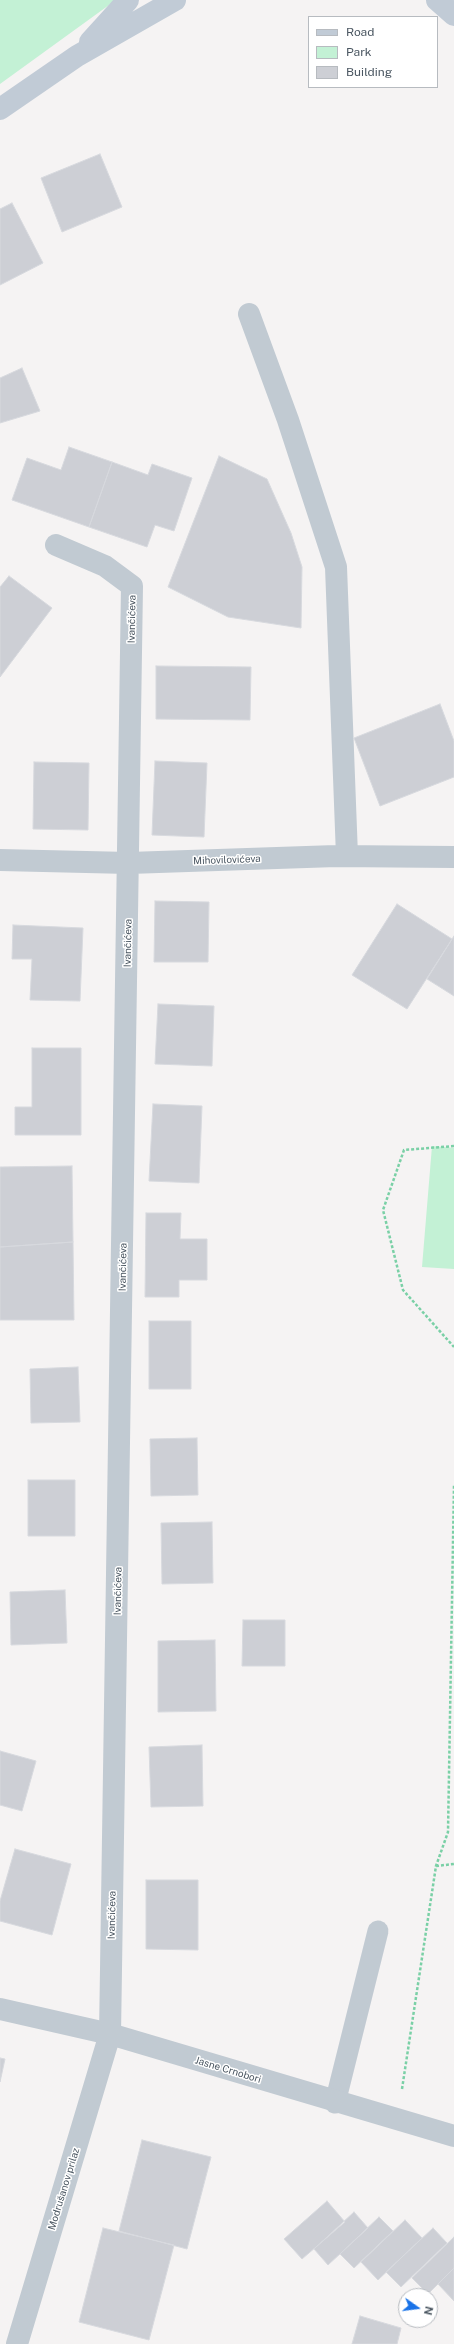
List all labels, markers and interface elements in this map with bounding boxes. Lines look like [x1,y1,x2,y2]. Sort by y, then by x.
legend [308,16,438,88]
text: Road [346,25,374,39]
text: Park [346,45,372,59]
text: Building [346,65,392,79]
street label: Ivančićeva [126,595,138,643]
street label: Mihovilovićeva [193,853,261,867]
street label: Ivančićeva [122,919,134,967]
street label: Ivančićeva [117,1243,129,1291]
street label: Ivančićeva [112,1567,124,1615]
street label: Ivančićeva [106,1891,118,1939]
street label: Jasne Crnobori [193,2054,263,2086]
street label: Modrušanov prilaz [46,2146,82,2232]
north arrow [398,2288,438,2328]
text: N [422,2305,436,2316]

